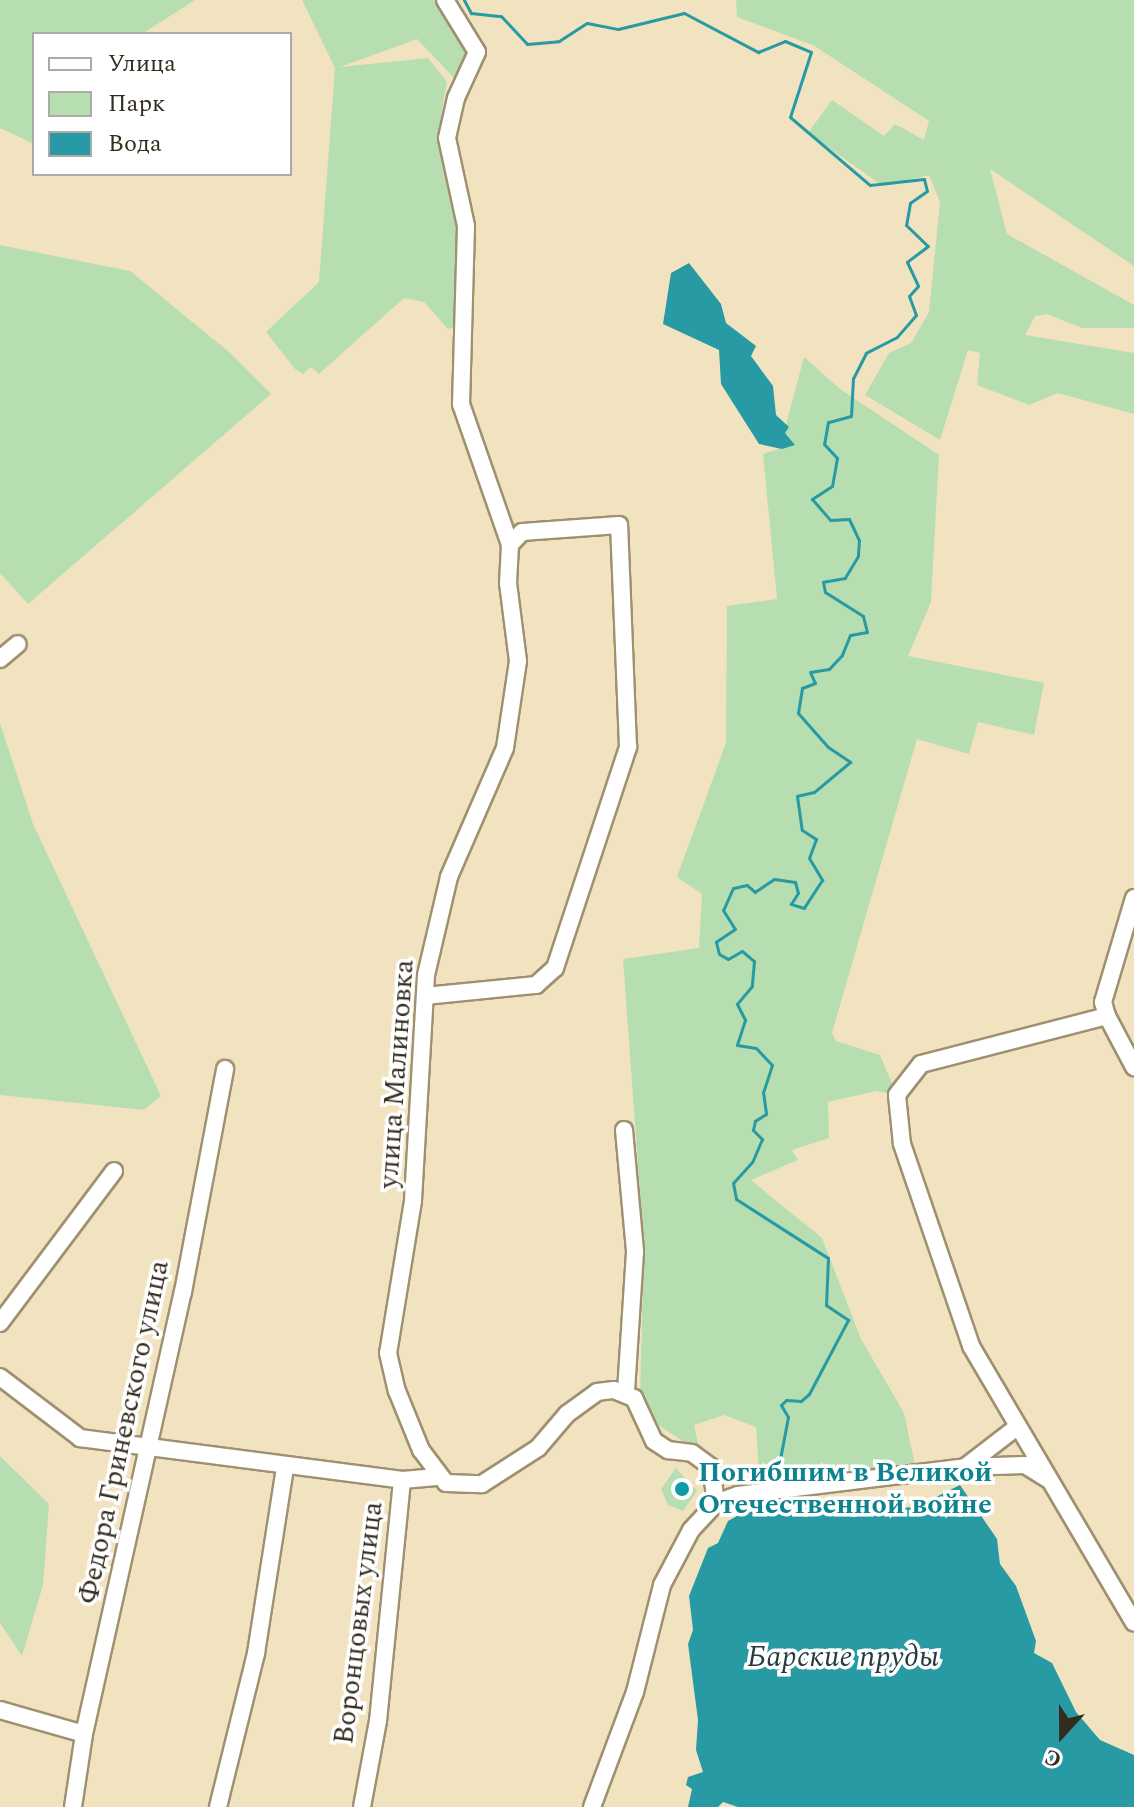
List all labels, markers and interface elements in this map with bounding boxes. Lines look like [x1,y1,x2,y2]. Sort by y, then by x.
legend [32,32,292,176]
text: Улица [108,46,176,82]
text: Парк [108,86,165,122]
text: Вода [108,126,162,162]
street label: улица Малиновка [372,958,422,1190]
street label: Федора Гриневского улица [71,1257,177,1607]
place label: Погибшим в Великой Отечественной войне [698,1456,992,1522]
marker: Погибшим в Великой Отечественной войне [673,1480,691,1498]
street label: Воронцовых улица [327,1500,391,1746]
water label: Барские пруды [747,1639,939,1675]
north arrow [1022,1695,1102,1775]
text: С [1040,1740,1066,1776]

